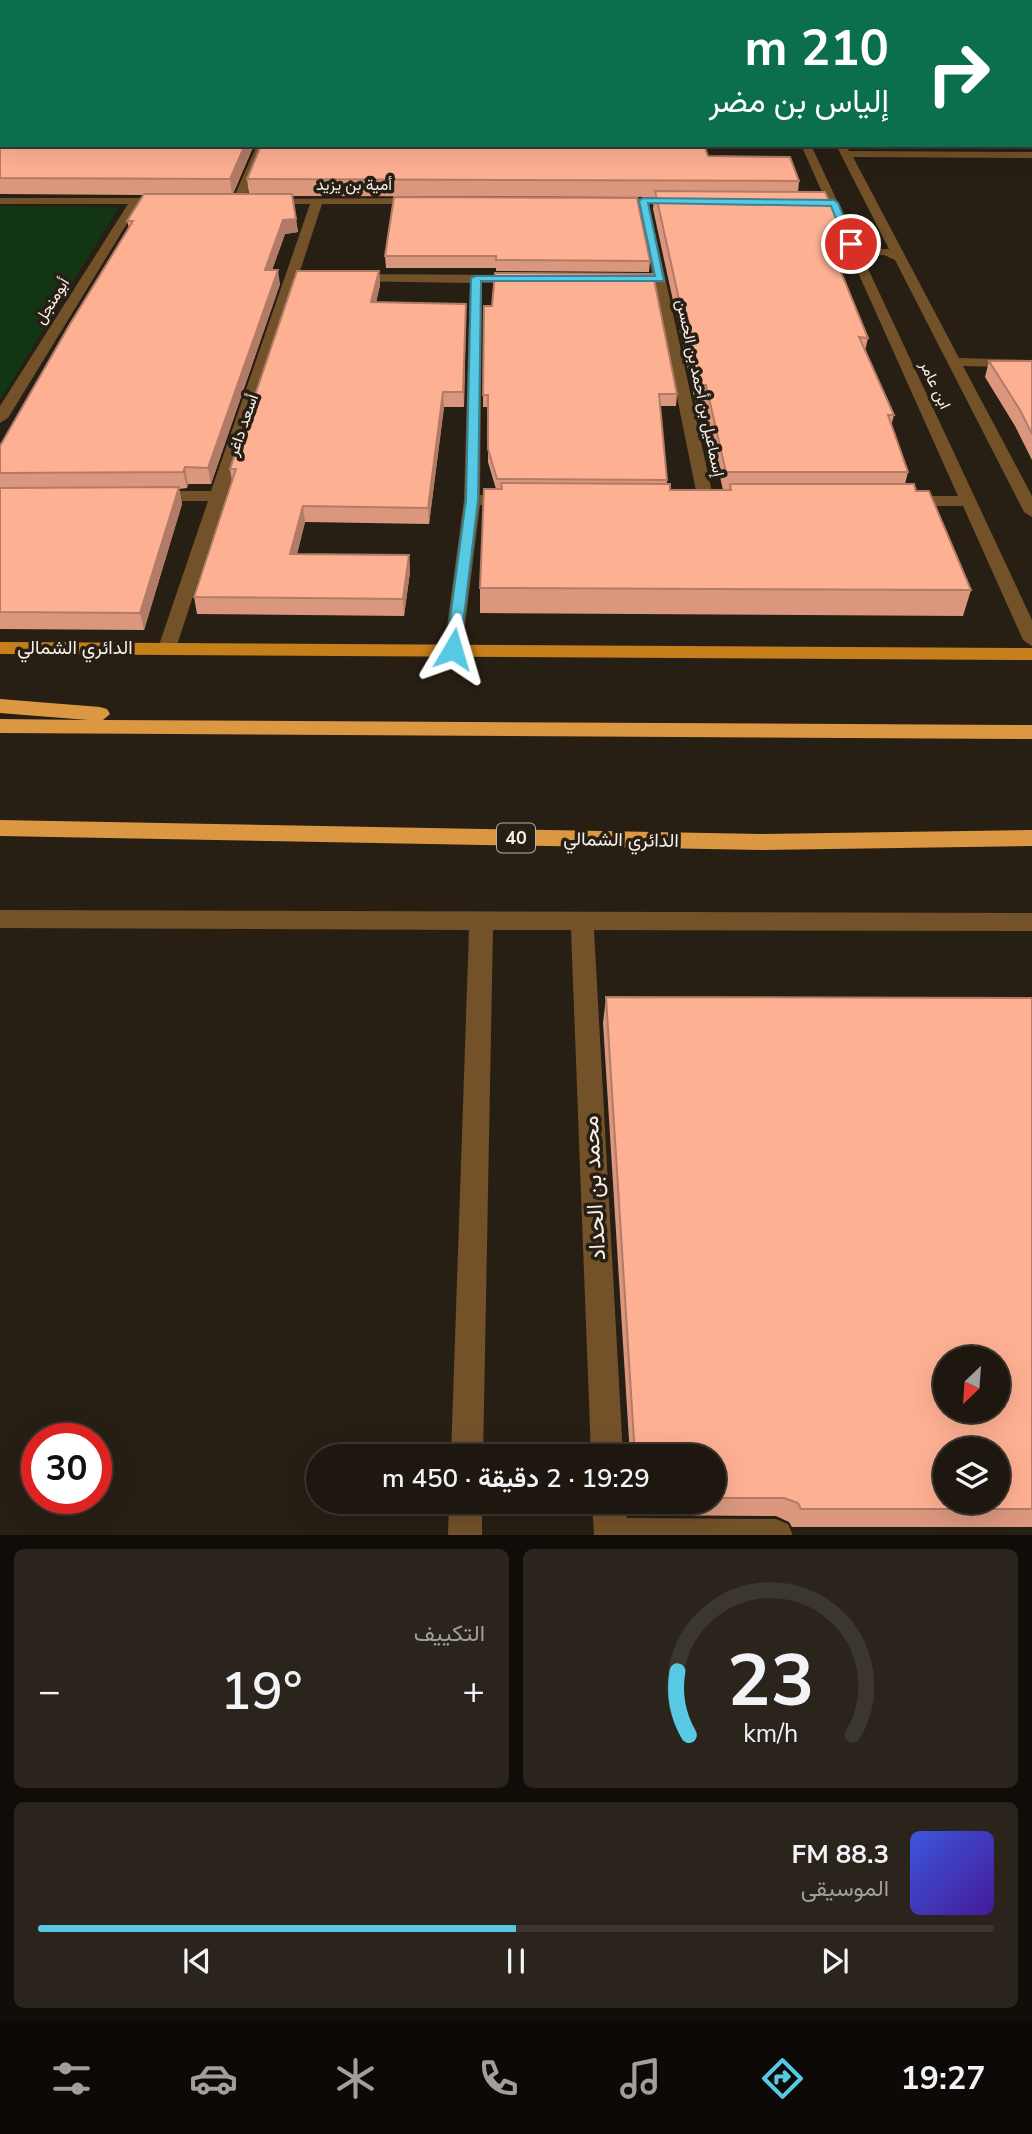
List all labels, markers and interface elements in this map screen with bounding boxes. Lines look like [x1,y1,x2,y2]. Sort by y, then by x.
text: 210 m [745,15,889,82]
icon: right [913,28,1004,119]
text: إلياس بن مضر [709,80,889,123]
street label: أمية بن يزيد [316,174,392,196]
pin [821,214,881,274]
icon: arrive [832,225,870,263]
street label: أبومنجل [29,273,75,328]
street label: إسماعيل بن أحمد بن الحسن [670,297,730,479]
street label: ابن عامر [914,356,956,413]
street label: أسعد داغر [222,391,264,460]
position arrow [416,612,490,686]
street label: الدائري الشمالي [17,635,133,663]
road number: 40 [497,824,535,852]
street label: الدائري الشمالي [563,826,679,856]
street label: محمد بن الحداد [575,1115,613,1261]
north arrow [933,1346,1010,1423]
map controls [933,1346,1010,1514]
speed limit sign: 30 [21,1423,112,1514]
button: layers [933,1437,1010,1514]
text: 19:29 · 2 دقيقة · 450 m [382,1461,650,1496]
text: التكييف [414,1618,485,1649]
text: 23 [727,1631,814,1731]
text: 19° [221,1656,302,1727]
text: − [38,1666,61,1717]
text: + [462,1666,485,1717]
text: km/h [743,1716,798,1750]
text: 88.3 FM [792,1837,889,1872]
text: الموسيقى [801,1873,889,1904]
icon: previous [178,1942,216,1980]
icon: pause [497,1942,535,1980]
icon: next [816,1942,854,1980]
icon: filters [47,2054,96,2103]
icon: car [189,2054,238,2103]
icon: climate [331,2054,380,2103]
icon: phone [474,2054,523,2103]
icon: music [616,2054,665,2103]
icon: directions [758,2054,807,2103]
text: 19:27 [901,2057,985,2100]

